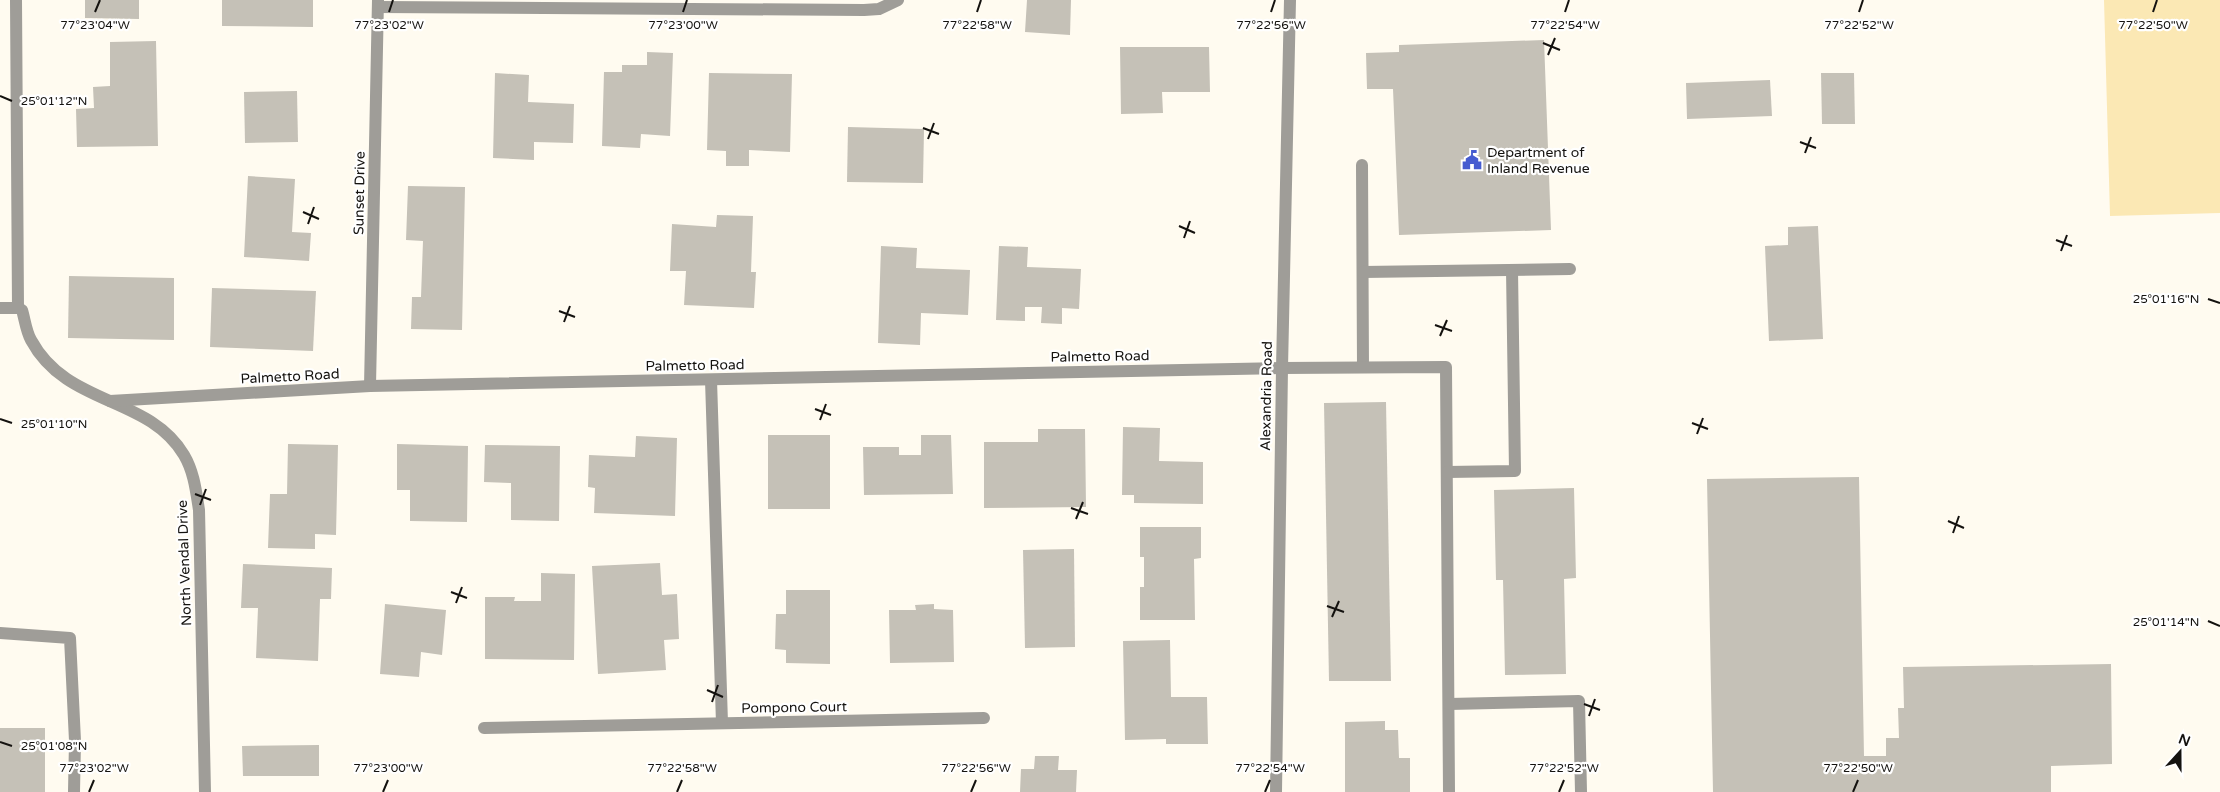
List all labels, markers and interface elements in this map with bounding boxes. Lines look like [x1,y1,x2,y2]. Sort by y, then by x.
text: 77°23'04"W [60,18,130,32]
text: 77°23'02"W [354,18,424,32]
text: 77°23'00"W [648,18,718,32]
text: 77°22'58"W [942,18,1012,32]
text: 77°22'56"W [1236,18,1306,32]
text: 77°22'54"W [1530,18,1600,32]
text: 77°22'52"W [1824,18,1894,32]
text: 77°22'50"W [2118,18,2188,32]
text: 25°01'12"N [21,94,87,108]
place label: Department of Inland Revenue [1487,144,1590,177]
public building icon: Department of Inland Revenue [1461,149,1483,171]
street label: Sunset Drive [350,151,369,235]
text: 25°01'16"N [2133,292,2199,306]
street label: Alexandria Road [1257,341,1276,451]
street label: Palmetto Road [1050,347,1150,366]
street label: Palmetto Road [645,356,745,375]
street label: Palmetto Road [240,365,340,388]
text: 25°01'10"N [21,417,87,431]
street label: North Vendal Drive [174,500,195,626]
text: 25°01'14"N [2133,615,2199,629]
street label: Pompono Court [741,698,848,717]
north arrow [2155,727,2205,777]
text: N [2176,730,2193,750]
text: 25°01'08"N [21,739,87,753]
text: 77°23'02"W [59,761,129,775]
text: 77°23'00"W [353,761,423,775]
text: 77°22'58"W [647,761,717,775]
text: 77°22'56"W [941,761,1011,775]
text: 77°22'54"W [1235,761,1305,775]
text: 77°22'52"W [1529,761,1599,775]
text: 77°22'50"W [1823,761,1893,775]

